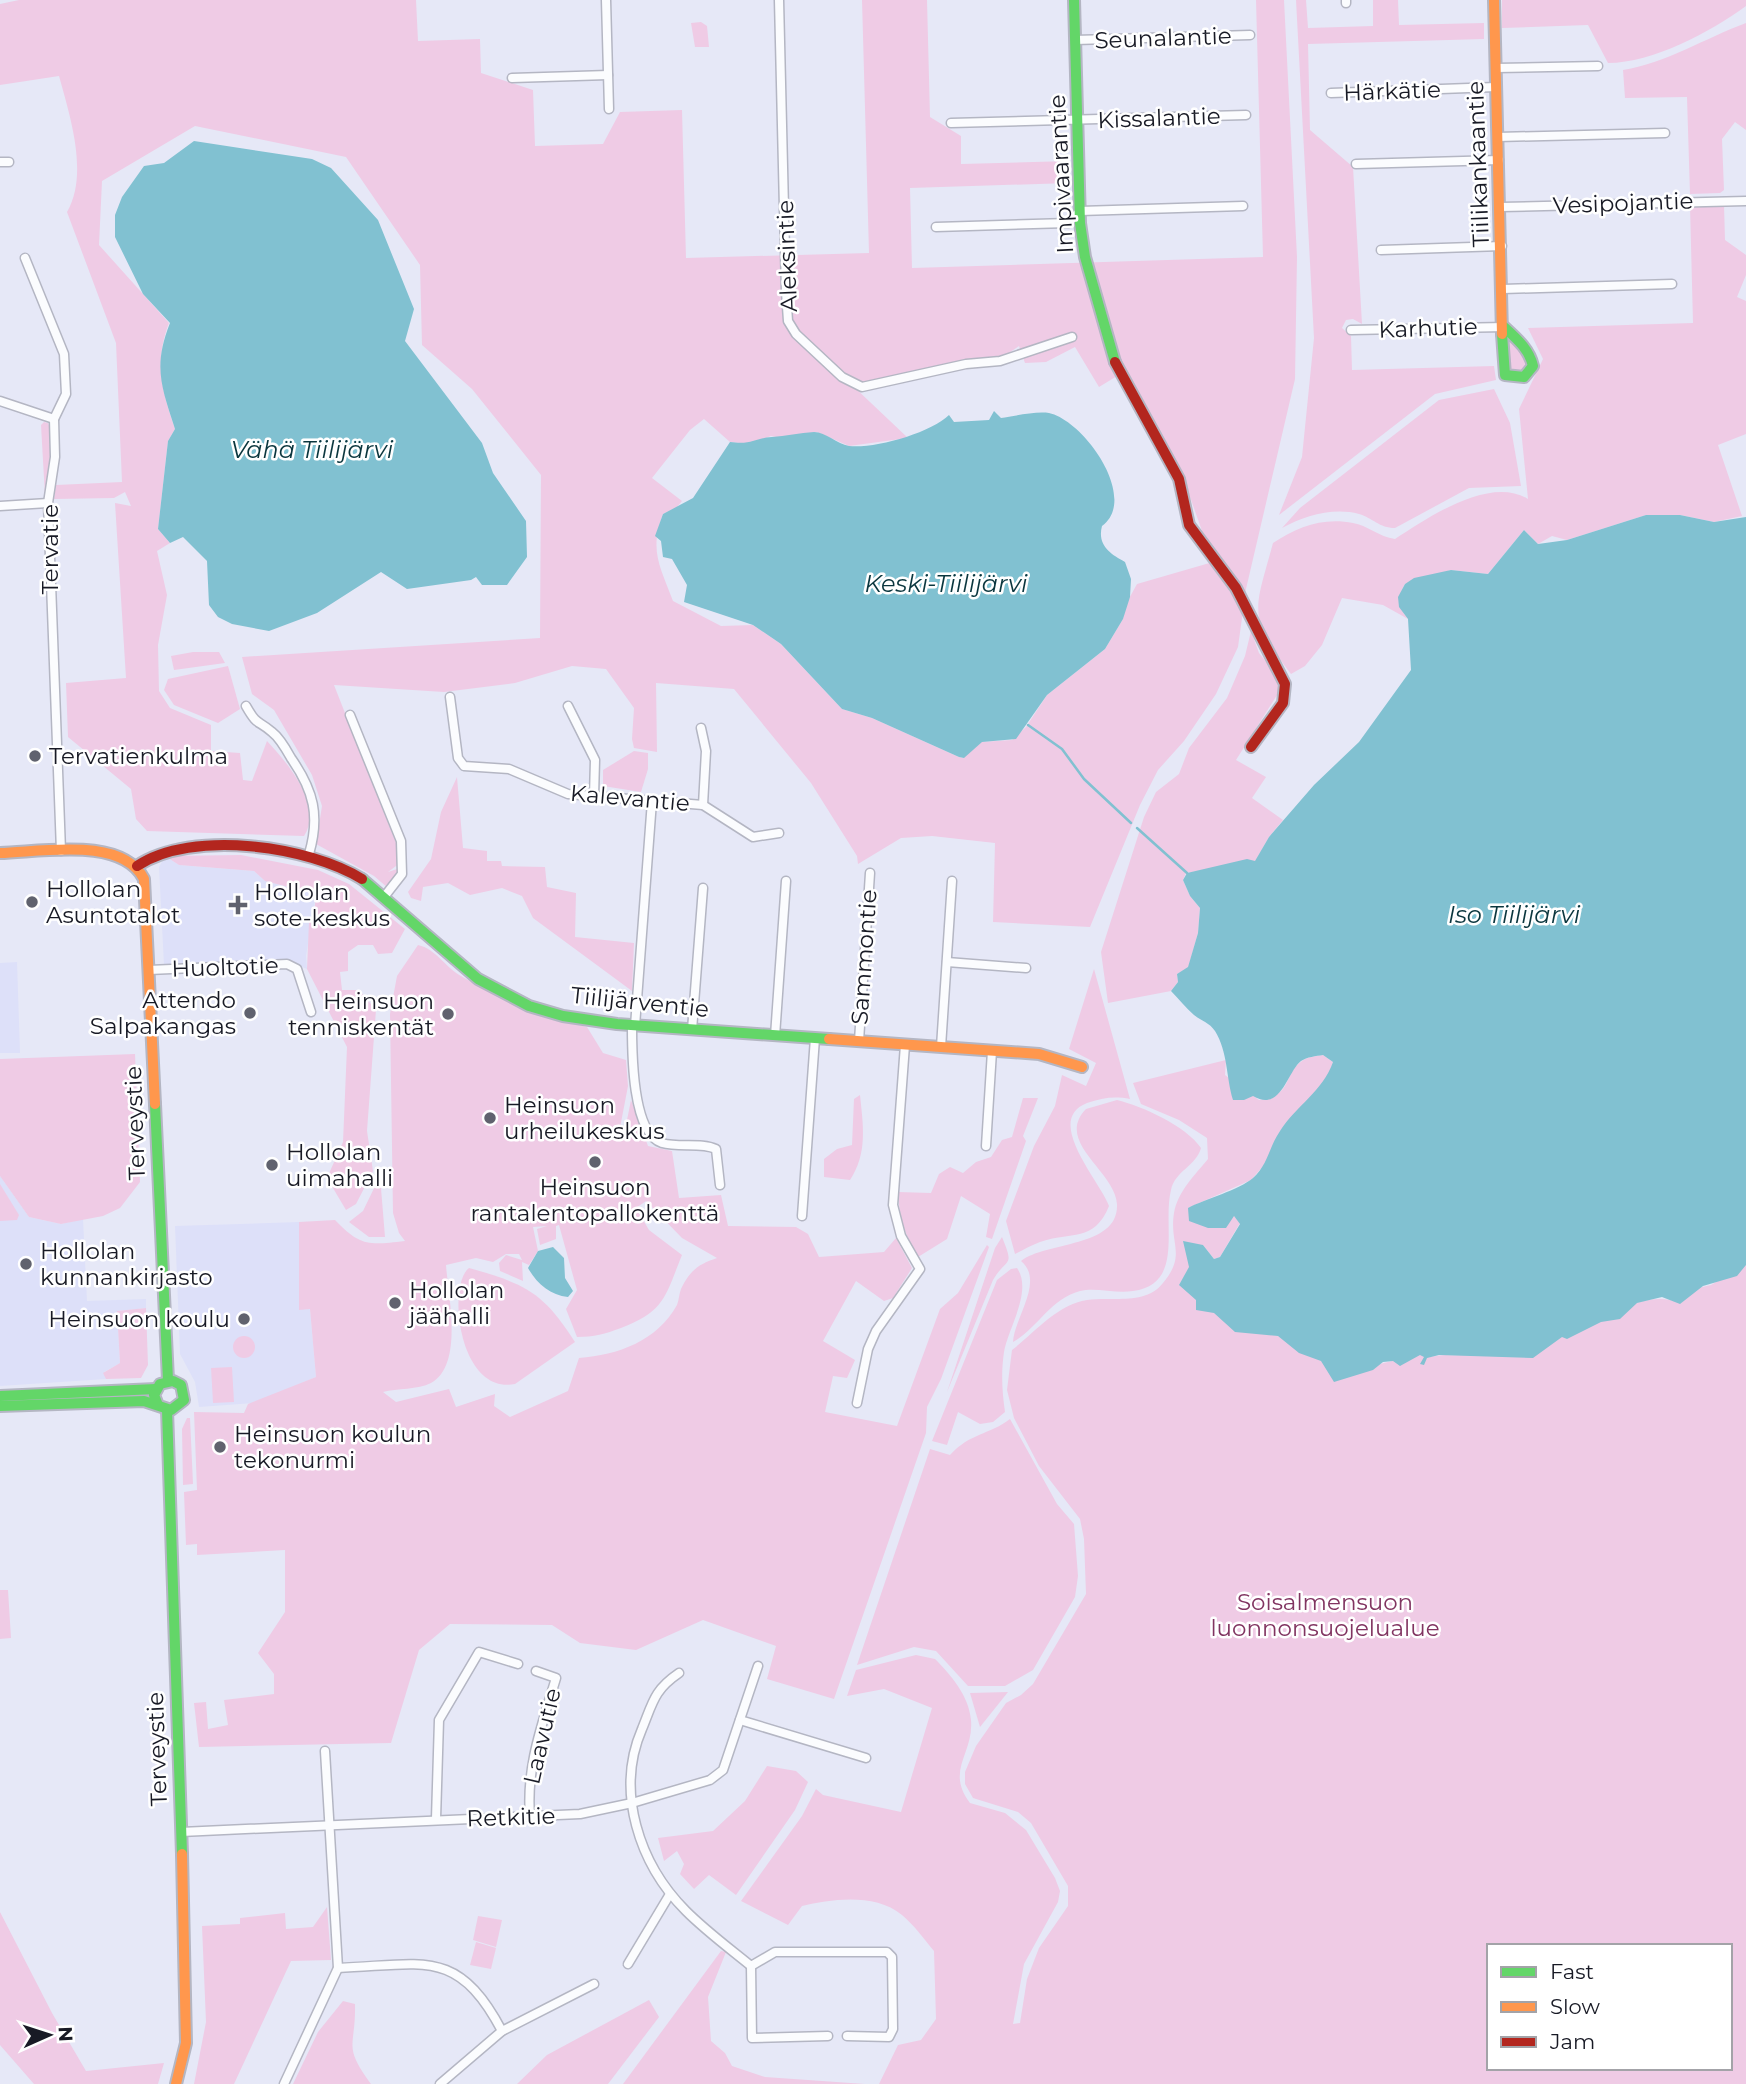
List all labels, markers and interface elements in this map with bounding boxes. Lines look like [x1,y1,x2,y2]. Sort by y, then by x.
street label: Seunalantie [1094,22,1232,54]
street label: Härkätie [1343,75,1441,107]
street label: Tiilikankaantie [1461,80,1495,248]
street label: Impivaarantie [1043,94,1079,254]
street label: Kissalantie [1097,102,1221,134]
street label: Vesipojantie [1552,187,1694,219]
street label: Aleksintie [771,199,803,313]
street label: Karhutie [1378,312,1478,344]
water label: Vähä Tiilijärvi [231,435,394,464]
street label: Tervatie [36,504,64,594]
water label: Keski-Tiilijärvi [865,569,1028,598]
place label: Tervatienkulma [49,742,228,770]
marker: Tervatienkulma [27,748,43,764]
street label: Kalevantie [569,779,691,817]
place label: Hollolan Asuntotalot [46,875,180,929]
place label: Hollolan sote-keskus [254,878,390,932]
street label: Sammontie [845,888,883,1026]
marker: Hollolan Asuntotalot [24,894,40,910]
marker: Hollolan sote-keskus [228,895,248,915]
water label: Iso Tiilijärvi [1448,900,1581,929]
street label: Huoltotie [171,951,279,983]
street label: Tiilijärventie [570,981,710,1023]
place label: Attendo Salpakangas [90,986,236,1040]
place label: Heinsuon tenniskentät [288,987,434,1041]
marker: Attendo Salpakangas [242,1005,258,1021]
marker: Heinsuon tenniskentät [440,1006,456,1022]
street label: Terveystie [119,1065,151,1181]
place label: Heinsuon urheilukeskus [504,1091,664,1145]
marker: Heinsuon urheilukeskus [482,1110,498,1126]
place label: Hollolan uimahalli [286,1138,393,1192]
marker: Heinsuon rantalentopallokenttä [587,1154,603,1170]
marker: Hollolan uimahalli [264,1157,280,1173]
place label: Heinsuon rantalentopallokenttä [471,1173,719,1227]
place label: Hollolan kunnankirjasto [40,1237,213,1291]
marker: Hollolan kunnankirjasto [18,1256,34,1272]
place label: Hollolan jäähalli [406,1276,504,1330]
marker: Hollolan jäähalli [387,1295,403,1311]
place label: Heinsuon koulu [48,1305,230,1333]
marker: Heinsuon koulu [236,1311,252,1327]
place label: Heinsuon koulun tekonurmi [234,1420,431,1474]
marker: Heinsuon koulun tekonurmi [212,1439,228,1455]
park label: Soisalmensuon luonnonsuojelualue [1210,1588,1440,1642]
street label: Laavutie [517,1685,567,1787]
street label: Terveystie [141,1691,173,1807]
street label: Retkitie [466,1801,556,1833]
legend [1487,1944,1732,2070]
text: Fast [1550,1959,1594,1984]
text: Slow [1550,1994,1600,2019]
north arrow [14,2000,84,2070]
text: N [54,2026,77,2042]
text: Jam [1549,2029,1595,2054]

